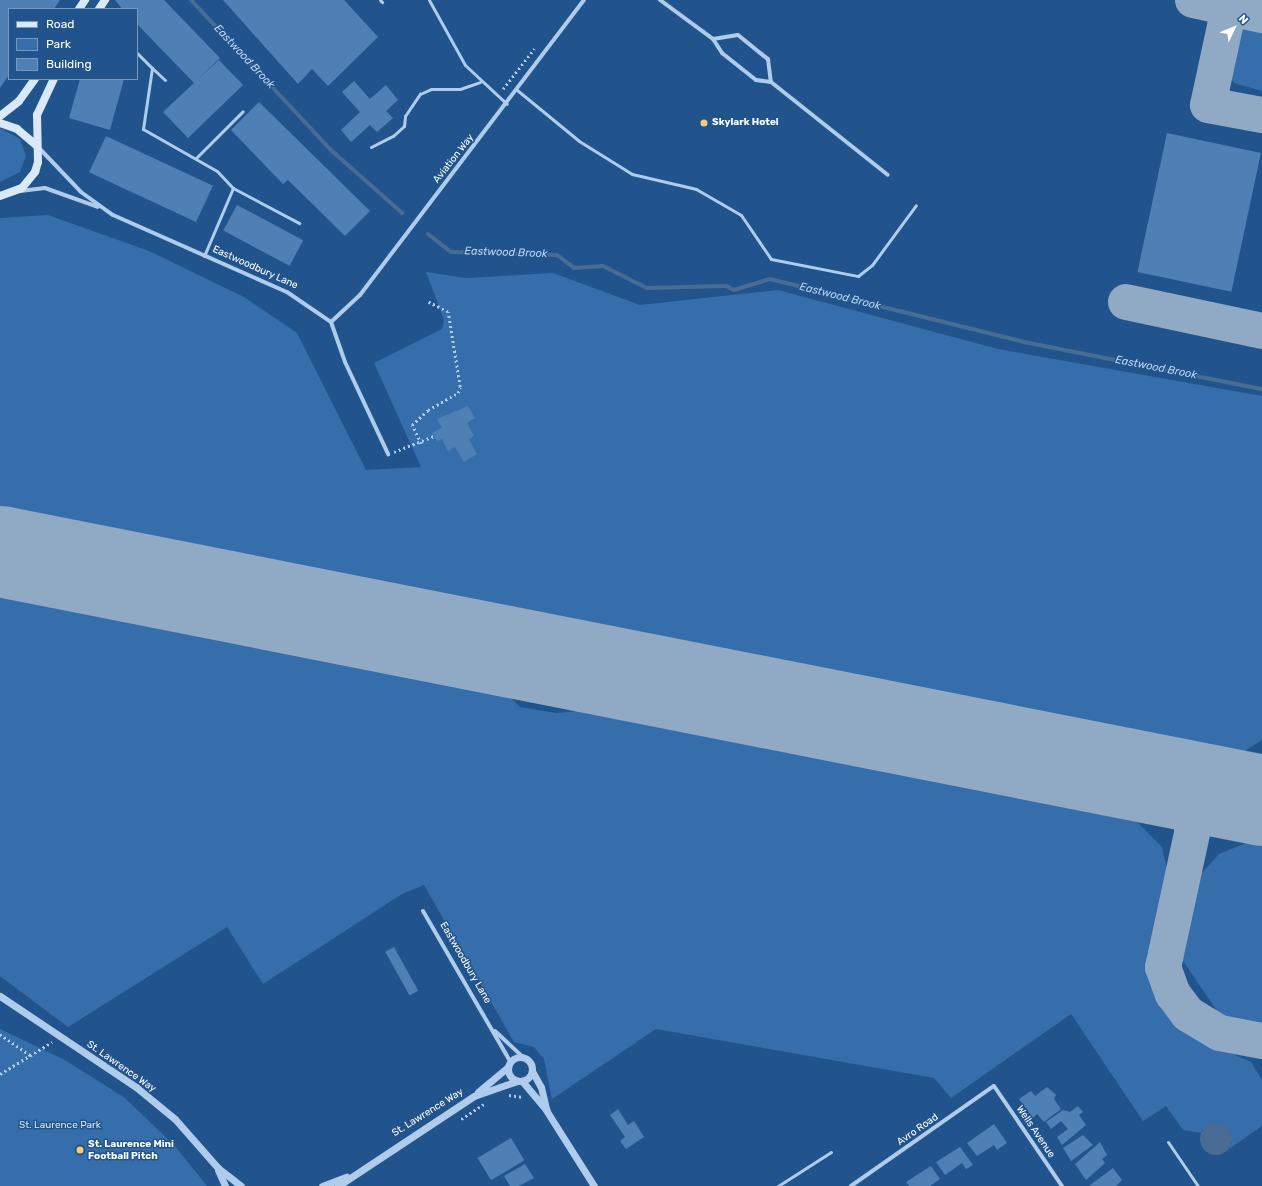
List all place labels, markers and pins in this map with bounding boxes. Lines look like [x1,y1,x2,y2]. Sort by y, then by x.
place label: Skylark Hotel [712,117,779,129]
marker: Skylark Hotel [699,118,709,128]
place label: St. Laurence Mini Football Pitch [88,1138,174,1162]
marker: St. Laurence Mini Football Pitch [75,1145,85,1155]

